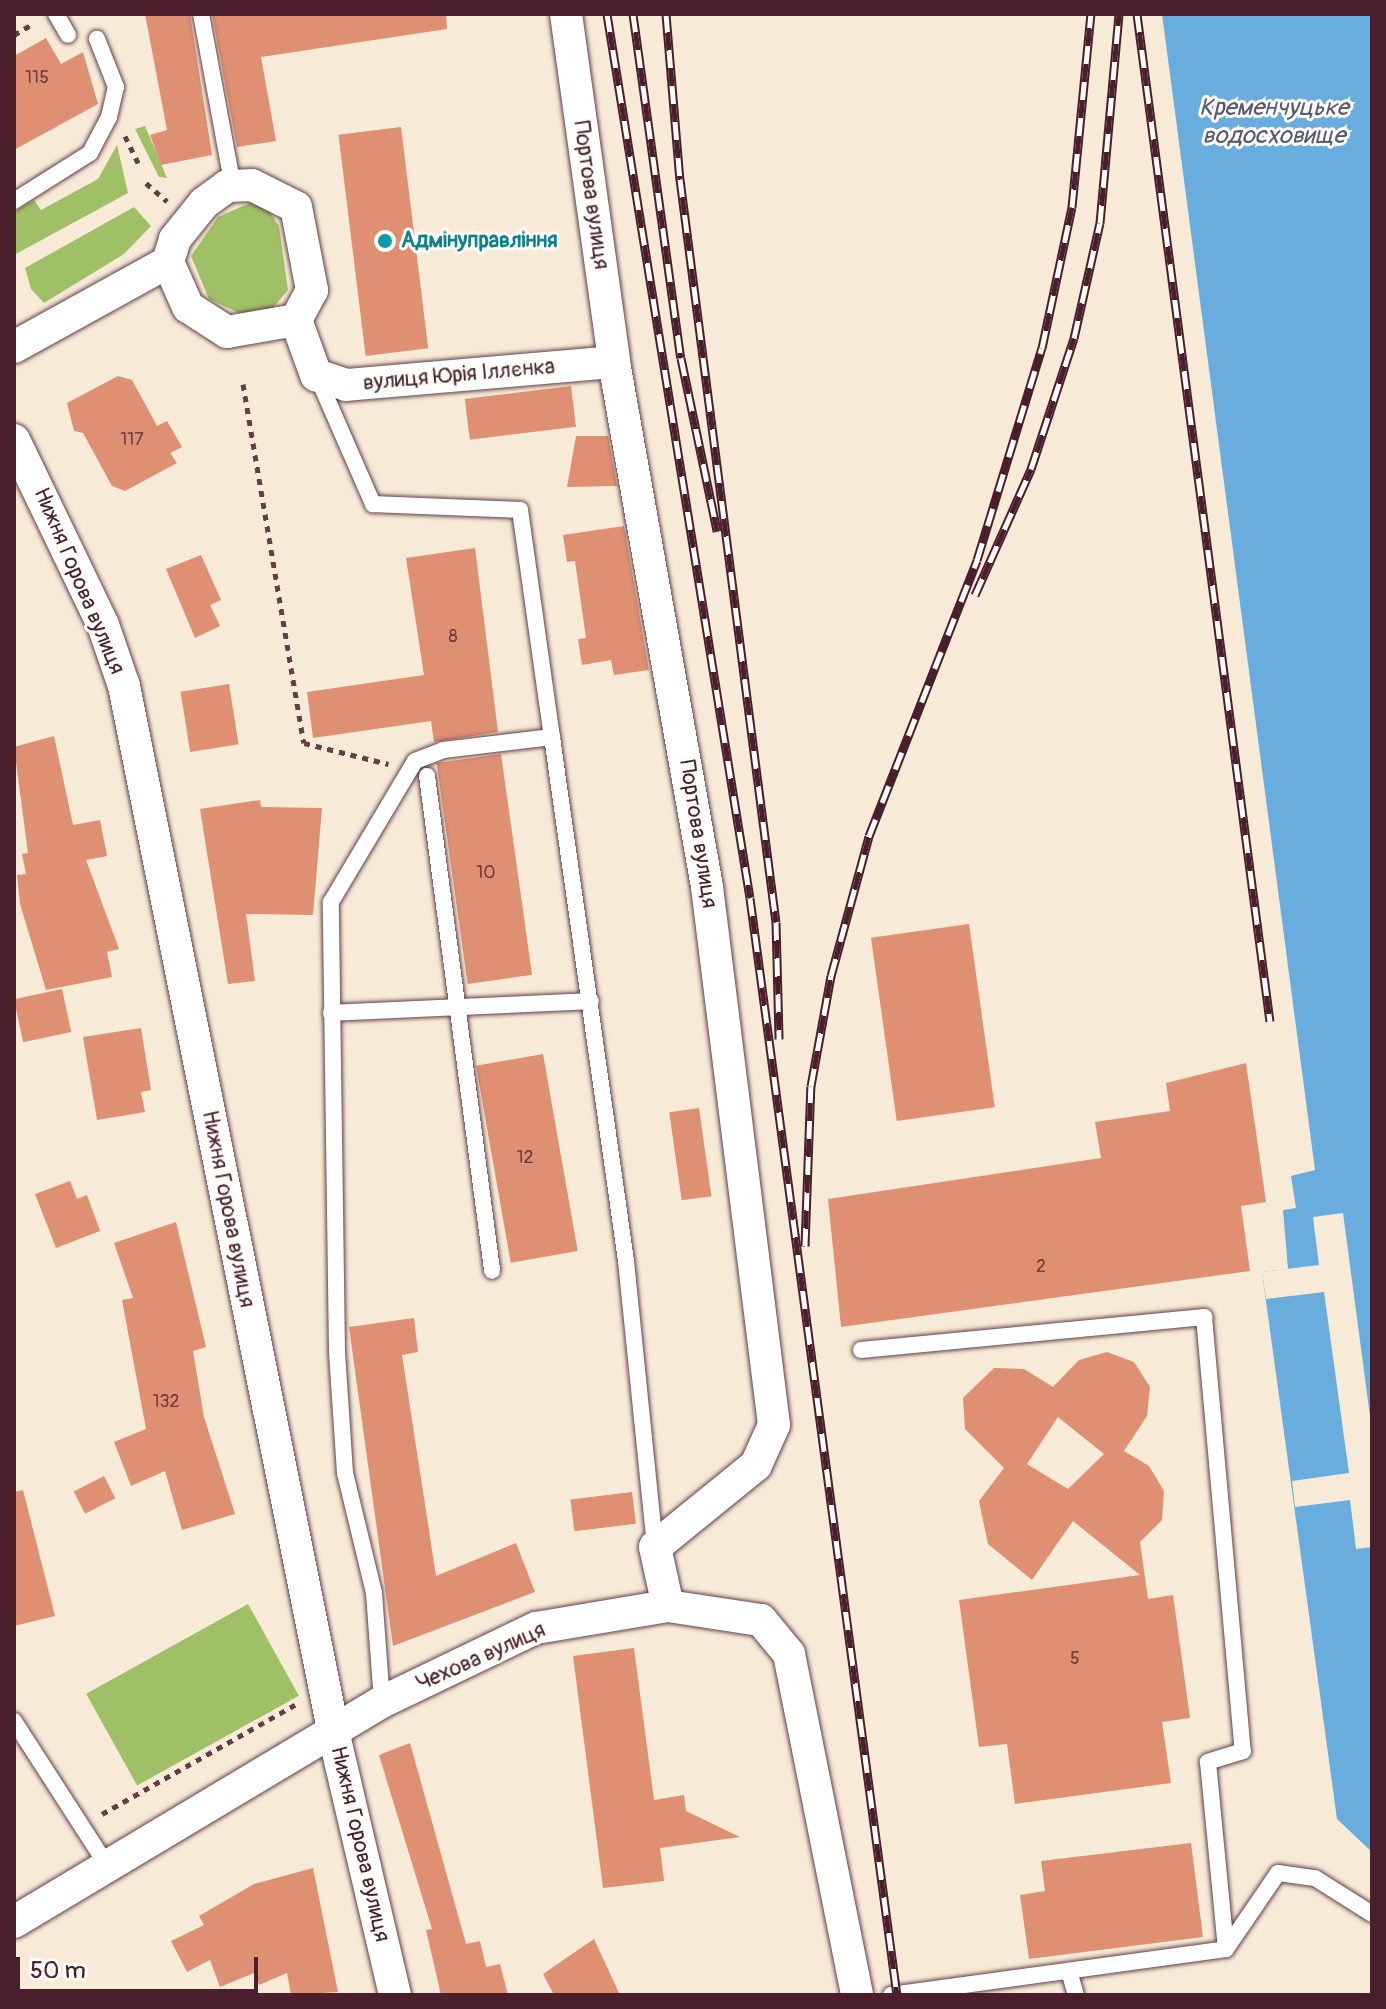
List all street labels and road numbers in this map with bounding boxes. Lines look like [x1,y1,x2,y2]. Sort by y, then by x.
street label: Портова вулиця [568,119,614,271]
street label: вулиця Юрія Іллєнка [362,353,556,397]
street label: Нижня Горова вулиця [28,484,130,678]
street label: Портова вулиця [673,758,723,910]
street label: Нижня Горова вулиця [196,1108,260,1310]
street label: Чехова вулиця [412,1617,550,1697]
street label: Нижня Горова вулиця [325,1744,395,1944]

